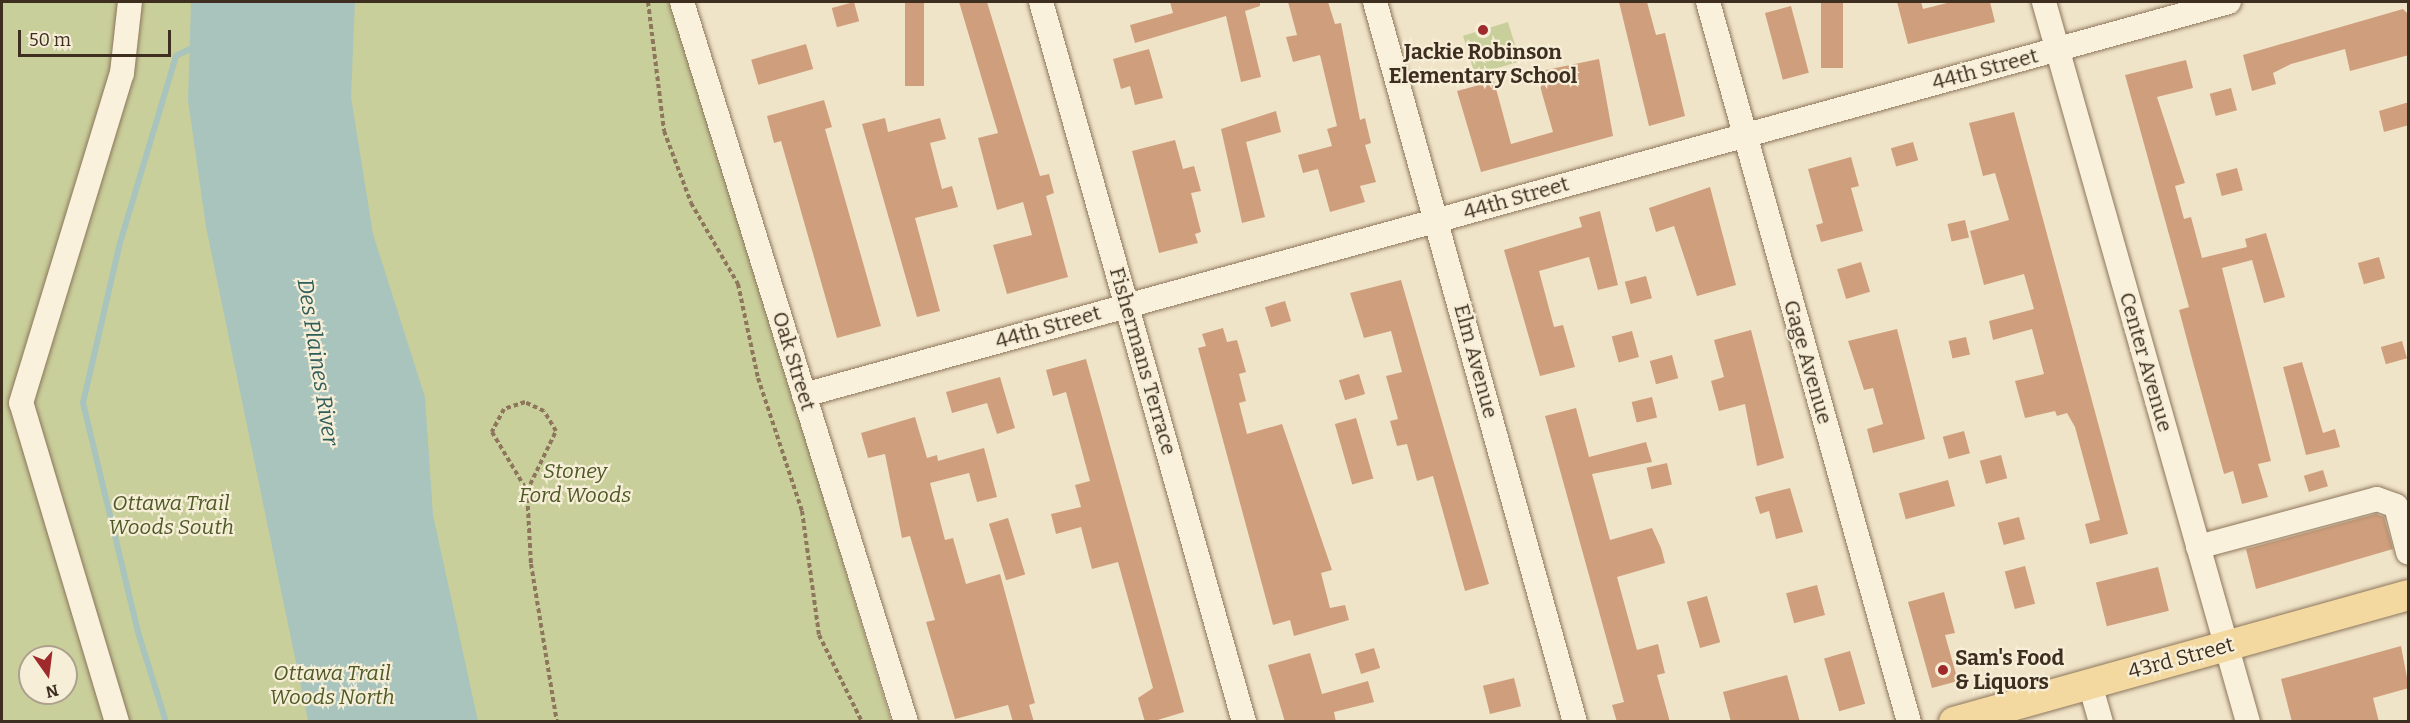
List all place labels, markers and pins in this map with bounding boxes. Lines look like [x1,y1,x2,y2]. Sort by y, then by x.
marker: Jackie Robinson Elementary School [1476,23,1490,37]
place label: Jackie Robinson Elementary School [1389,39,1577,89]
place label: Sam's Food & Liquors [1955,645,2064,695]
marker: Sam's Food & Liquors [1936,663,1950,677]

